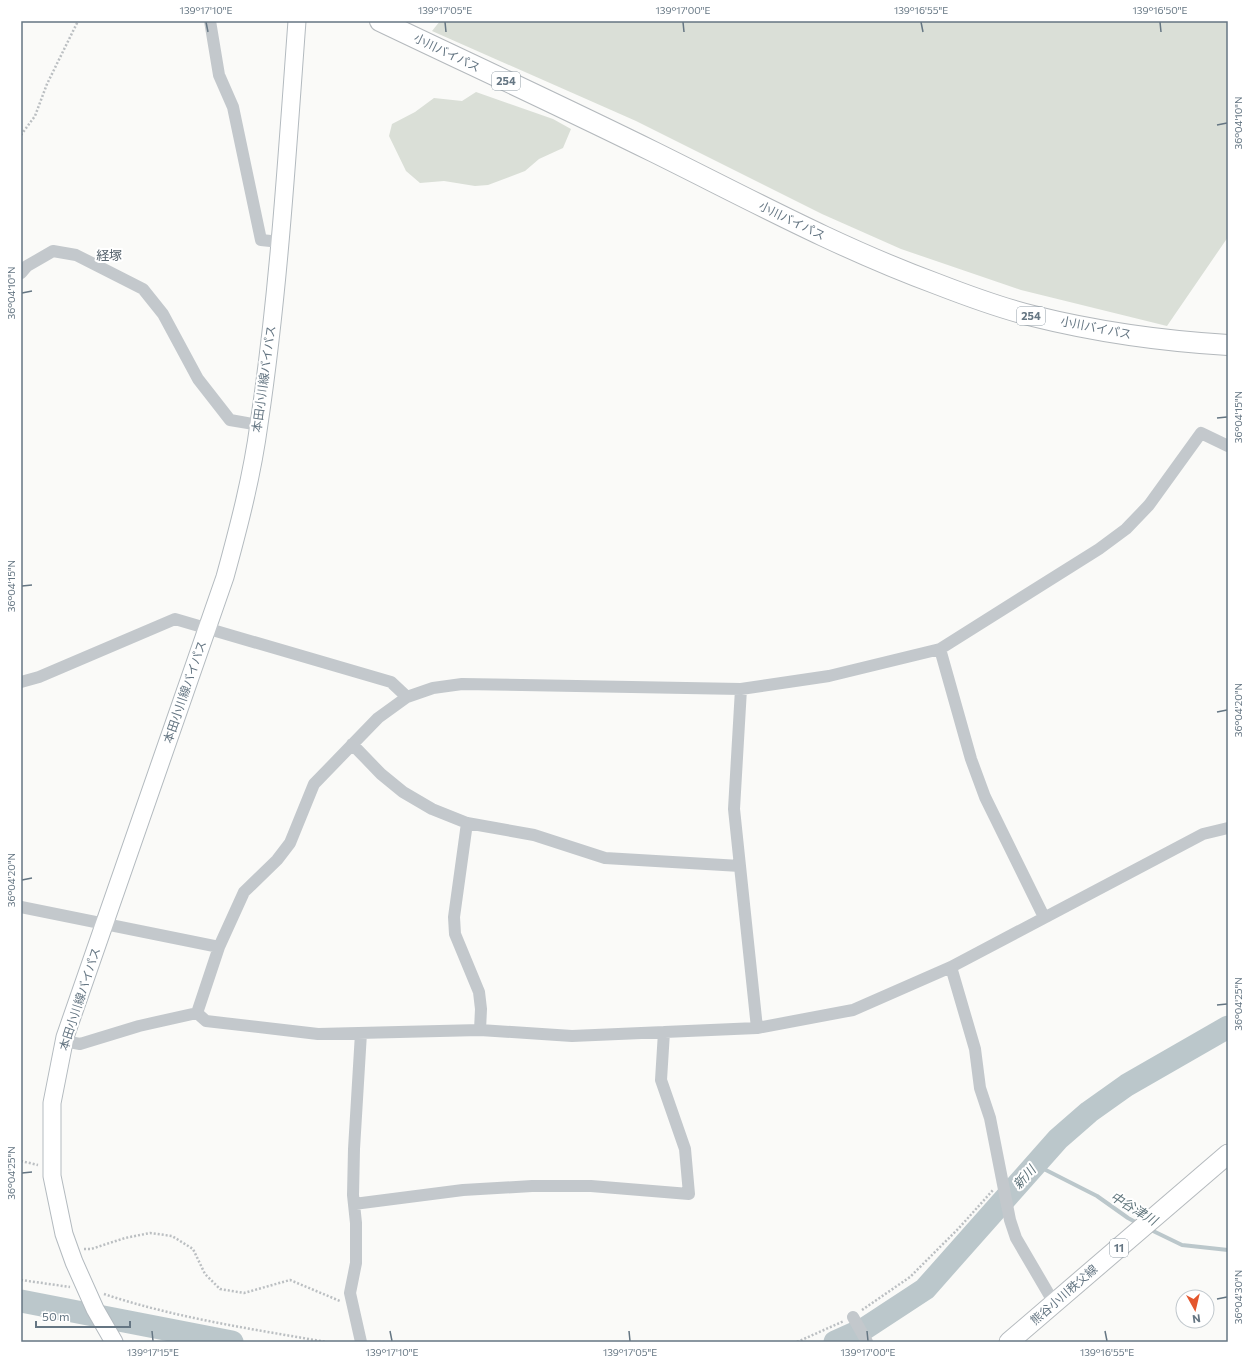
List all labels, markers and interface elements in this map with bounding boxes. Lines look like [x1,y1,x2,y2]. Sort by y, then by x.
text: 139°17'10"E [180,4,232,16]
text: 139°17'05"E [418,4,472,16]
text: 139°17'00"E [655,4,711,16]
text: 139°16'55"E [894,4,948,16]
text: 139°16'50"E [1132,4,1188,16]
street label: 小川バイパス [412,30,483,74]
road number: 254 [492,72,520,90]
text: 36°04'10"N [1232,96,1244,150]
street label: 小川バイパス [757,198,828,242]
district label: 経塚 [96,247,122,263]
text: 36°04'10"N [5,266,17,320]
road number: 254 [1017,307,1045,325]
street label: 小川バイパス [1060,313,1133,341]
street label: 本田小川線バイパス [249,325,277,433]
text: 36°04'15"N [1232,391,1244,443]
text: 36°04'15"N [5,560,17,612]
street label: 本田小川線バイパス [160,638,208,745]
text: 36°04'20"N [1232,683,1244,737]
text: 36°04'20"N [5,853,17,907]
street label: 本田小川線バイパス [56,945,102,1052]
text: 36°04'25"N [1232,977,1244,1031]
text: 36°04'25"N [5,1146,17,1200]
water label: 新川 [1009,1161,1040,1192]
water label: 中谷津川 [1108,1188,1162,1229]
road number: 11 [1110,1239,1128,1257]
street label: 熊谷小川秩父線 [1027,1261,1100,1327]
text: 36°04'30"N [1232,1270,1244,1324]
north arrow [1175,1289,1215,1329]
scale bar [36,1303,130,1329]
text: 50 m [42,1309,70,1323]
text: N [1191,1312,1201,1326]
text: 139°17'15"E [127,1346,179,1358]
text: 139°17'10"E [366,1346,418,1358]
text: 139°17'05"E [603,1346,657,1358]
text: 139°17'00"E [840,1346,896,1358]
text: 139°16'55"E [1080,1346,1134,1358]

